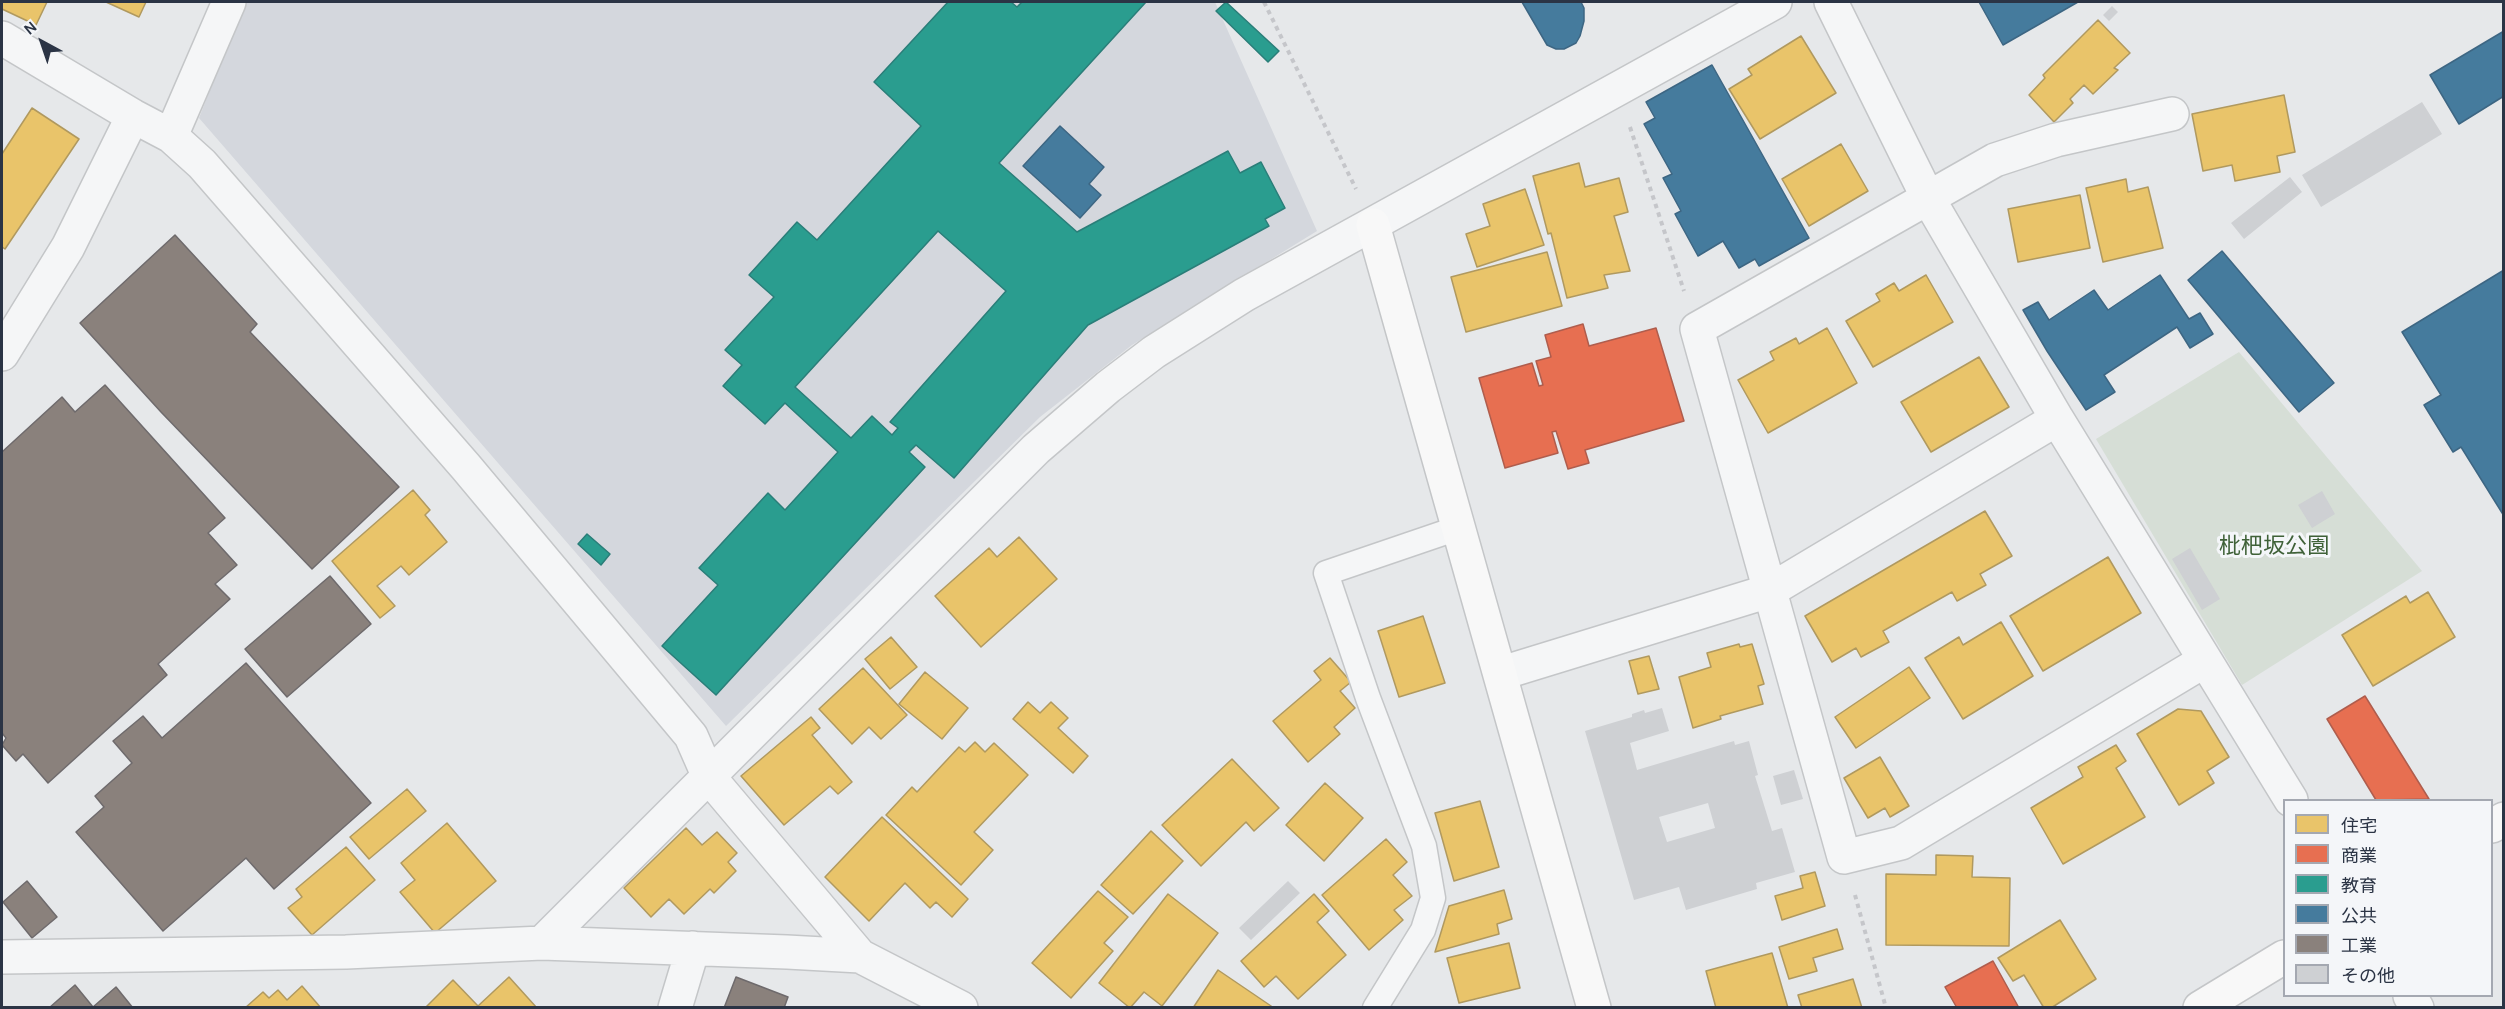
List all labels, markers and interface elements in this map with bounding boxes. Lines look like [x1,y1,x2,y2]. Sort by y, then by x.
north arrow [12,12,72,72]
text: N [20,17,41,39]
park label: 枇杷坂公園 [2219,534,2329,560]
legend [2283,799,2493,997]
text: 住宅 [2341,815,2377,837]
text: 商業 [2341,845,2377,867]
text: 教育 [2341,875,2377,897]
text: 公共 [2341,905,2377,927]
text: 工業 [2341,935,2377,957]
text: その他 [2341,965,2395,987]

